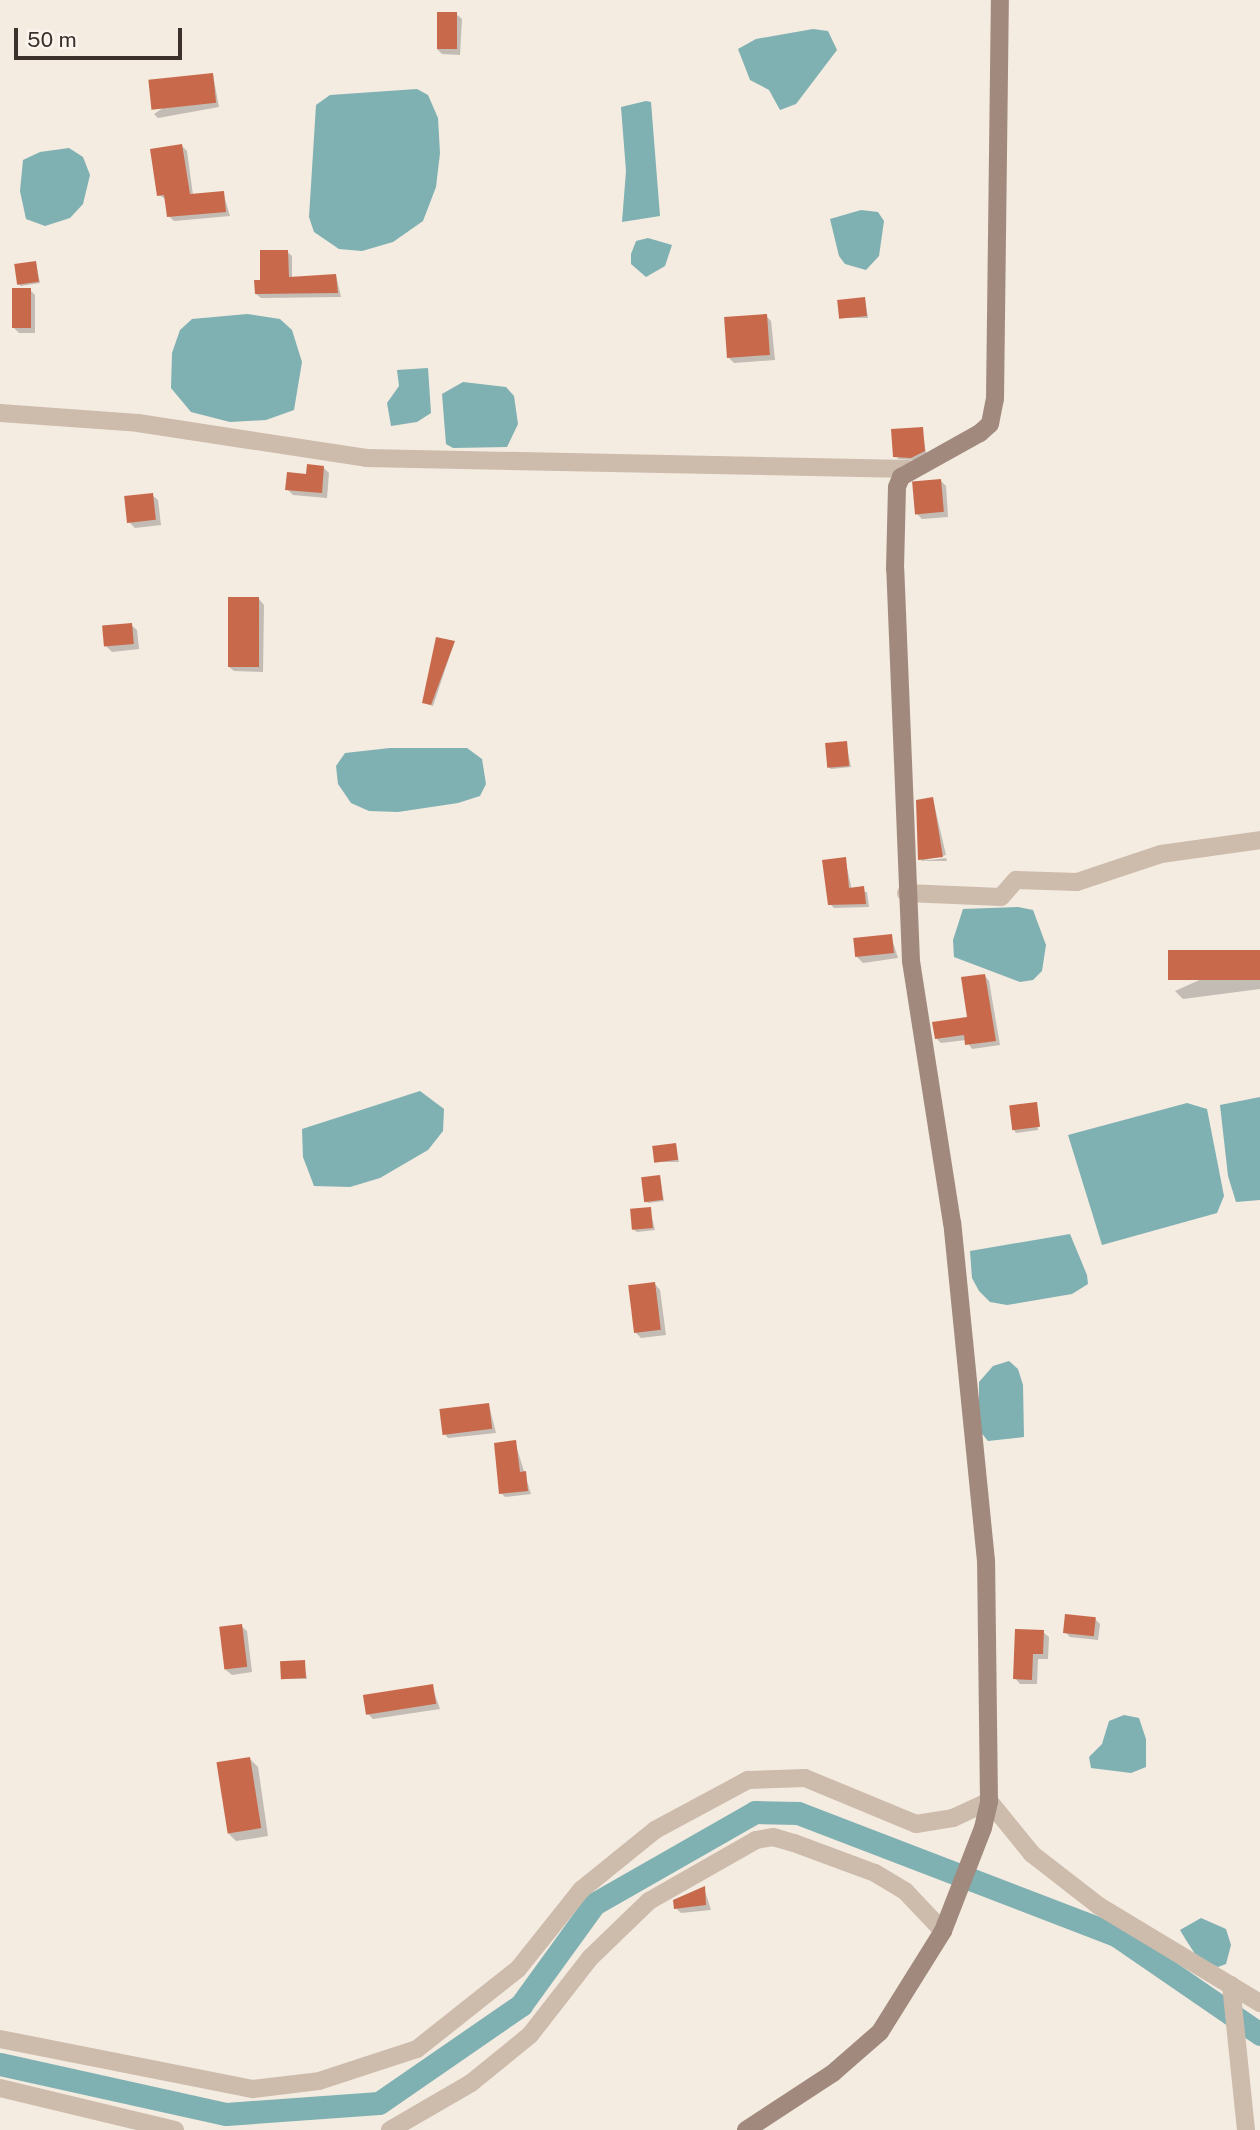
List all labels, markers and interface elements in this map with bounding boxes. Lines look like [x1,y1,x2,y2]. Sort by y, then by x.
scale bar [18,14,186,58]
text: 50 m [27,27,77,52]

